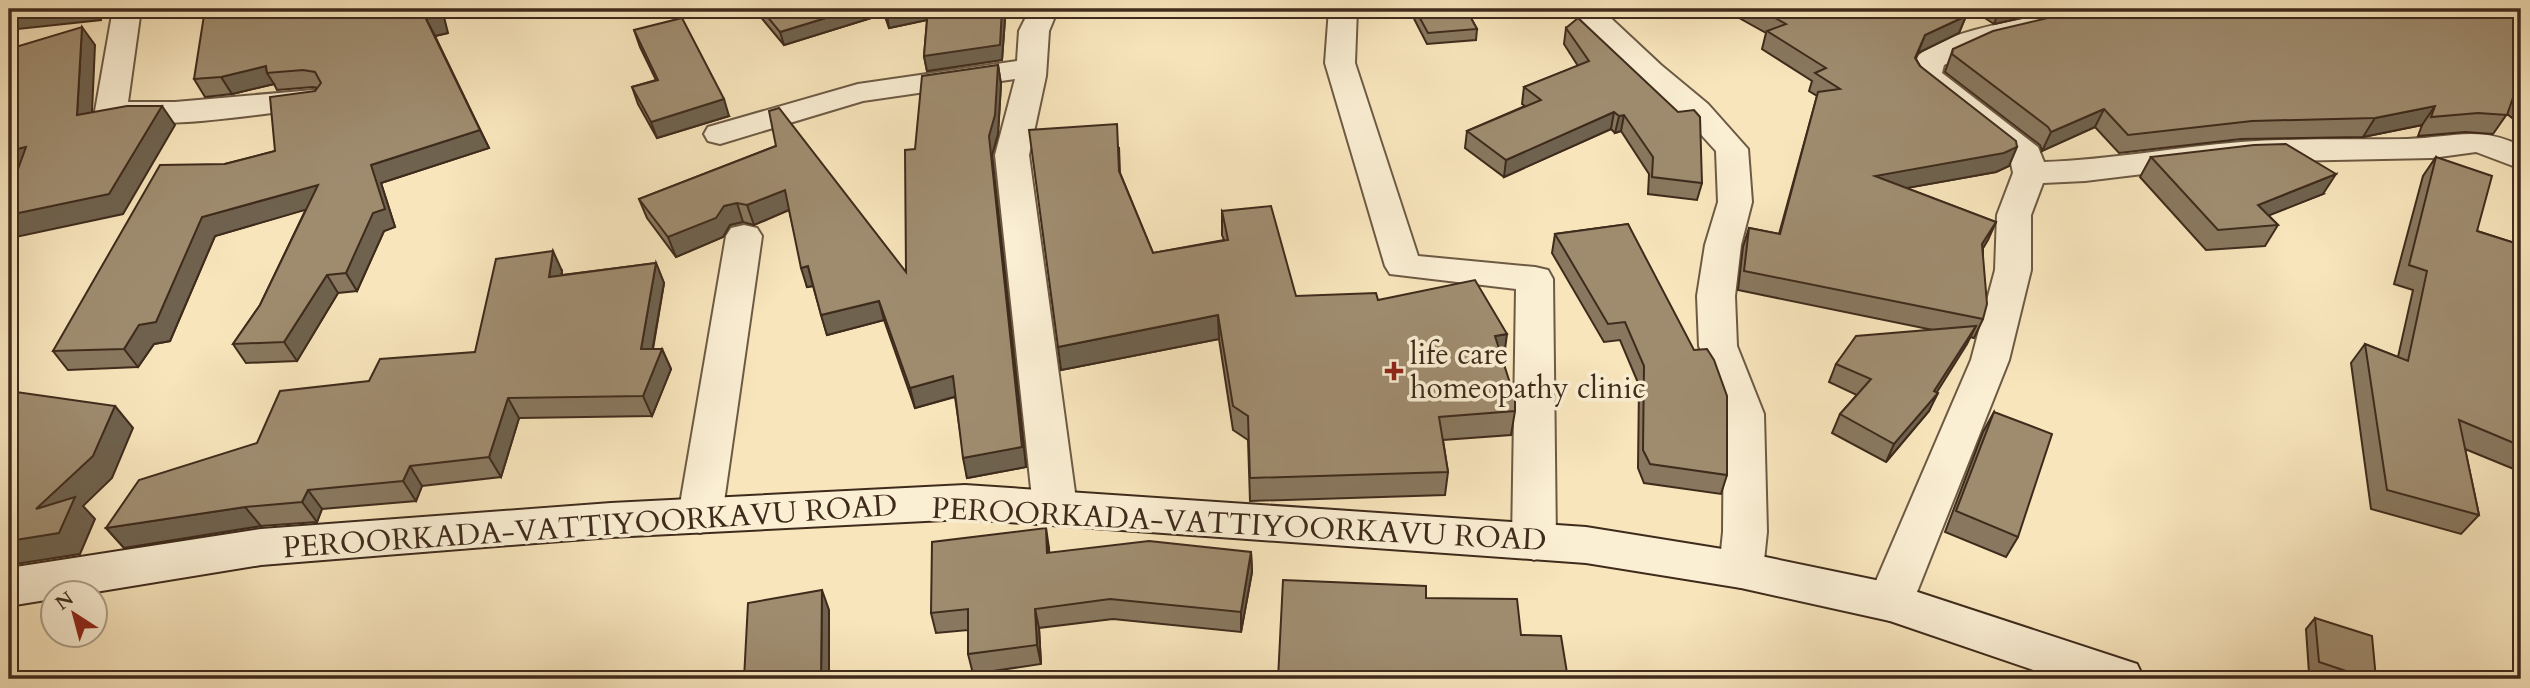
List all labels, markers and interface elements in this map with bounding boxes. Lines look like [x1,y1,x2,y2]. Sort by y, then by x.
place label: life care homeopathy clinic [1410,334,1646,409]
marker: life care homeopathy clinic [1384,361,1404,381]
street label: PEROORKADA-VATTIYOORKAVU ROAD [281,485,899,568]
street label: PEROORKADA-VATTIYOORKAVU ROAD [930,488,1548,561]
north arrow [38,580,108,650]
text: N [50,585,79,616]

